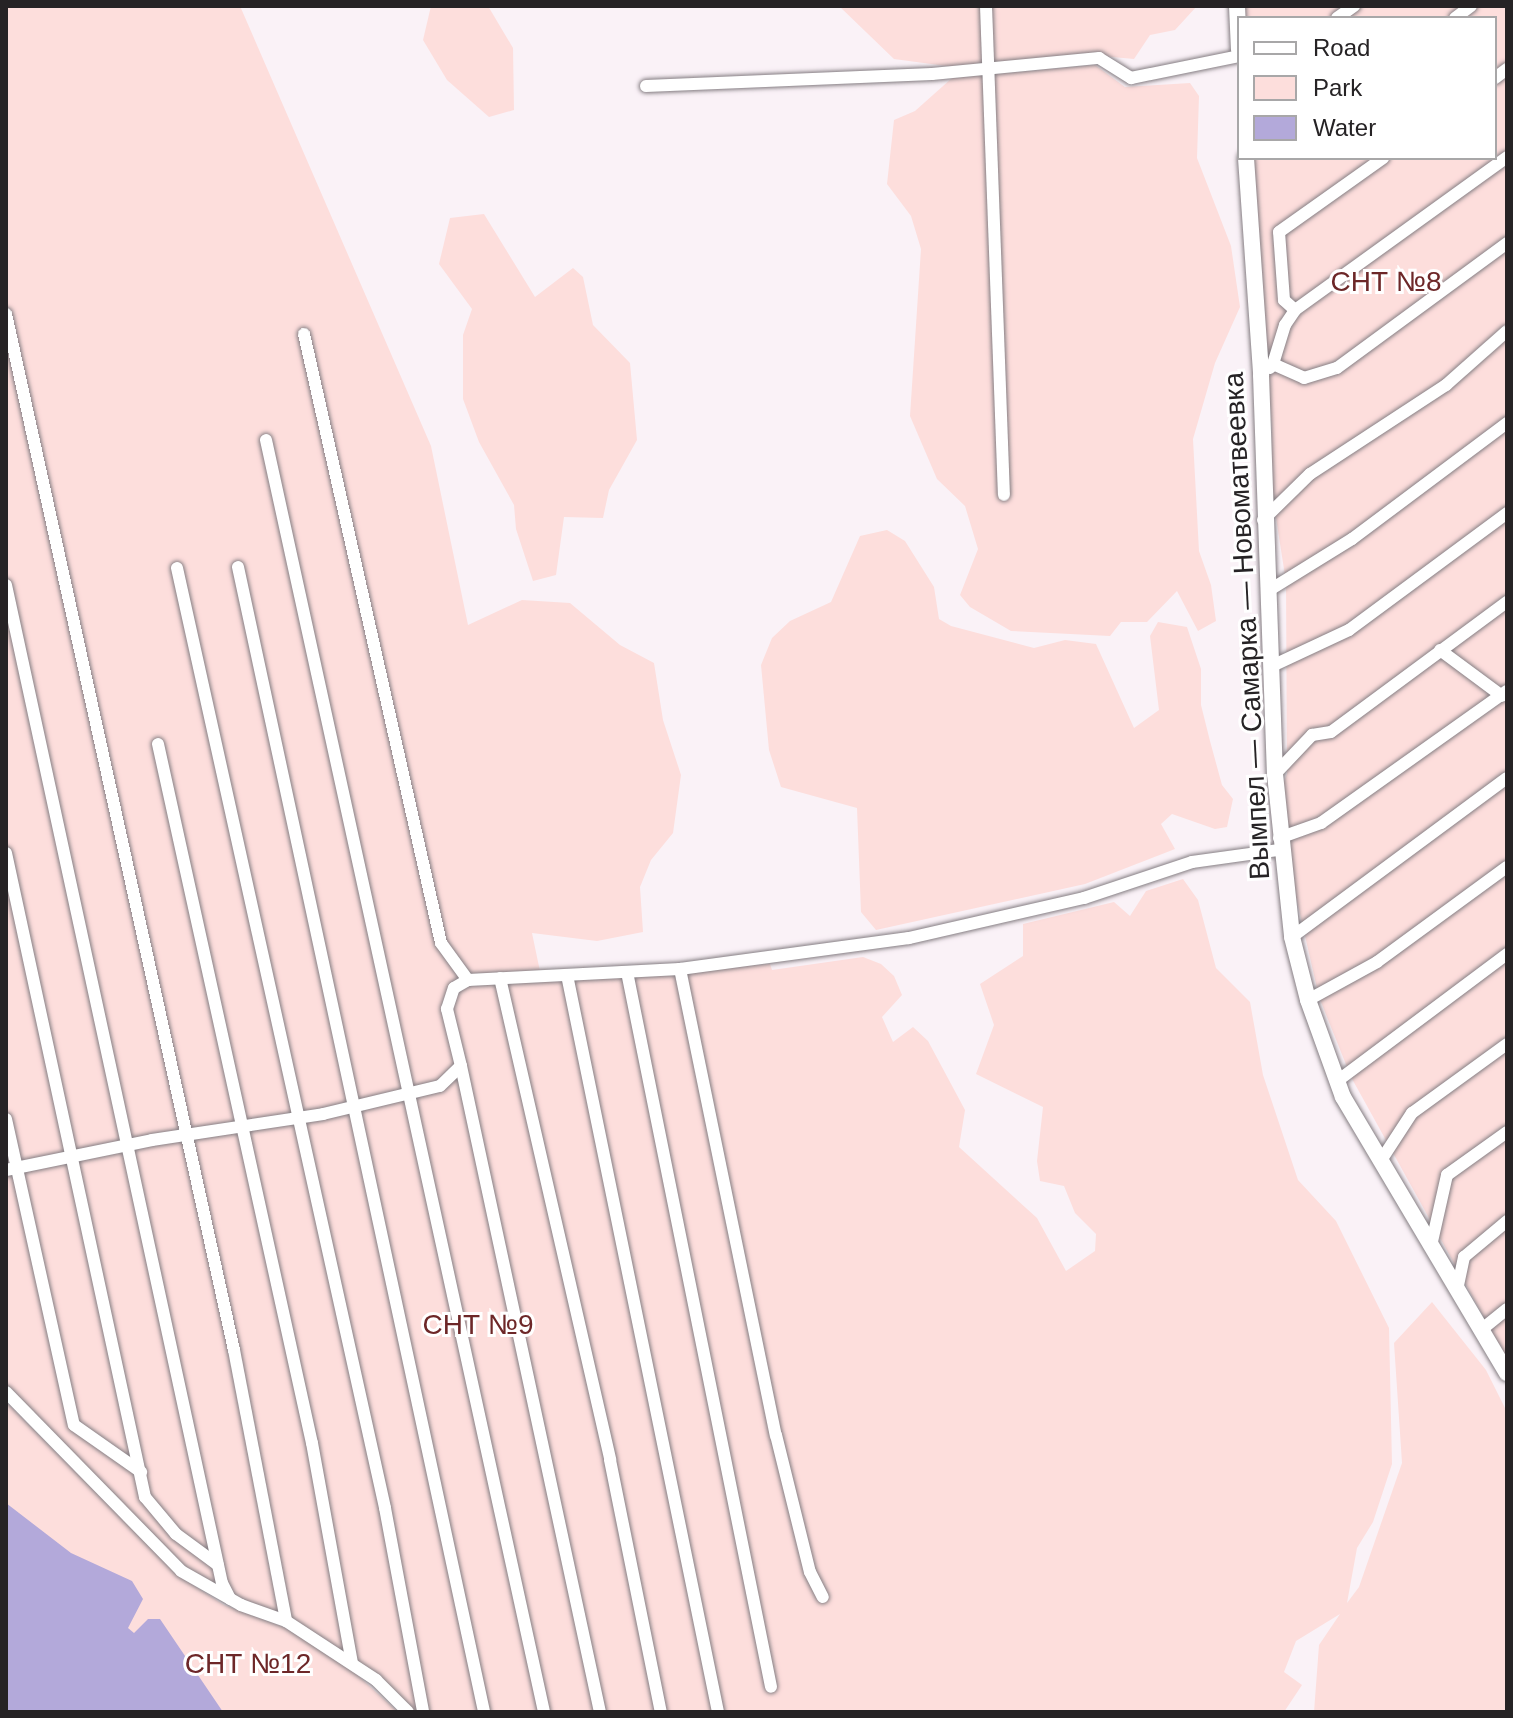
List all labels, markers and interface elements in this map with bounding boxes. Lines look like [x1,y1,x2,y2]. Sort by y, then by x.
legend [1237,16,1497,160]
text: Road [1313,34,1370,61]
text: Park [1313,74,1362,101]
text: Water [1313,114,1376,141]
park label: СНТ №8 [1331,265,1441,299]
street label: Вымпел — Самарка — Новоматвеевка [1217,371,1277,881]
park label: СНТ №9 [423,1308,533,1342]
park label: СНТ №12 [185,1647,311,1681]

